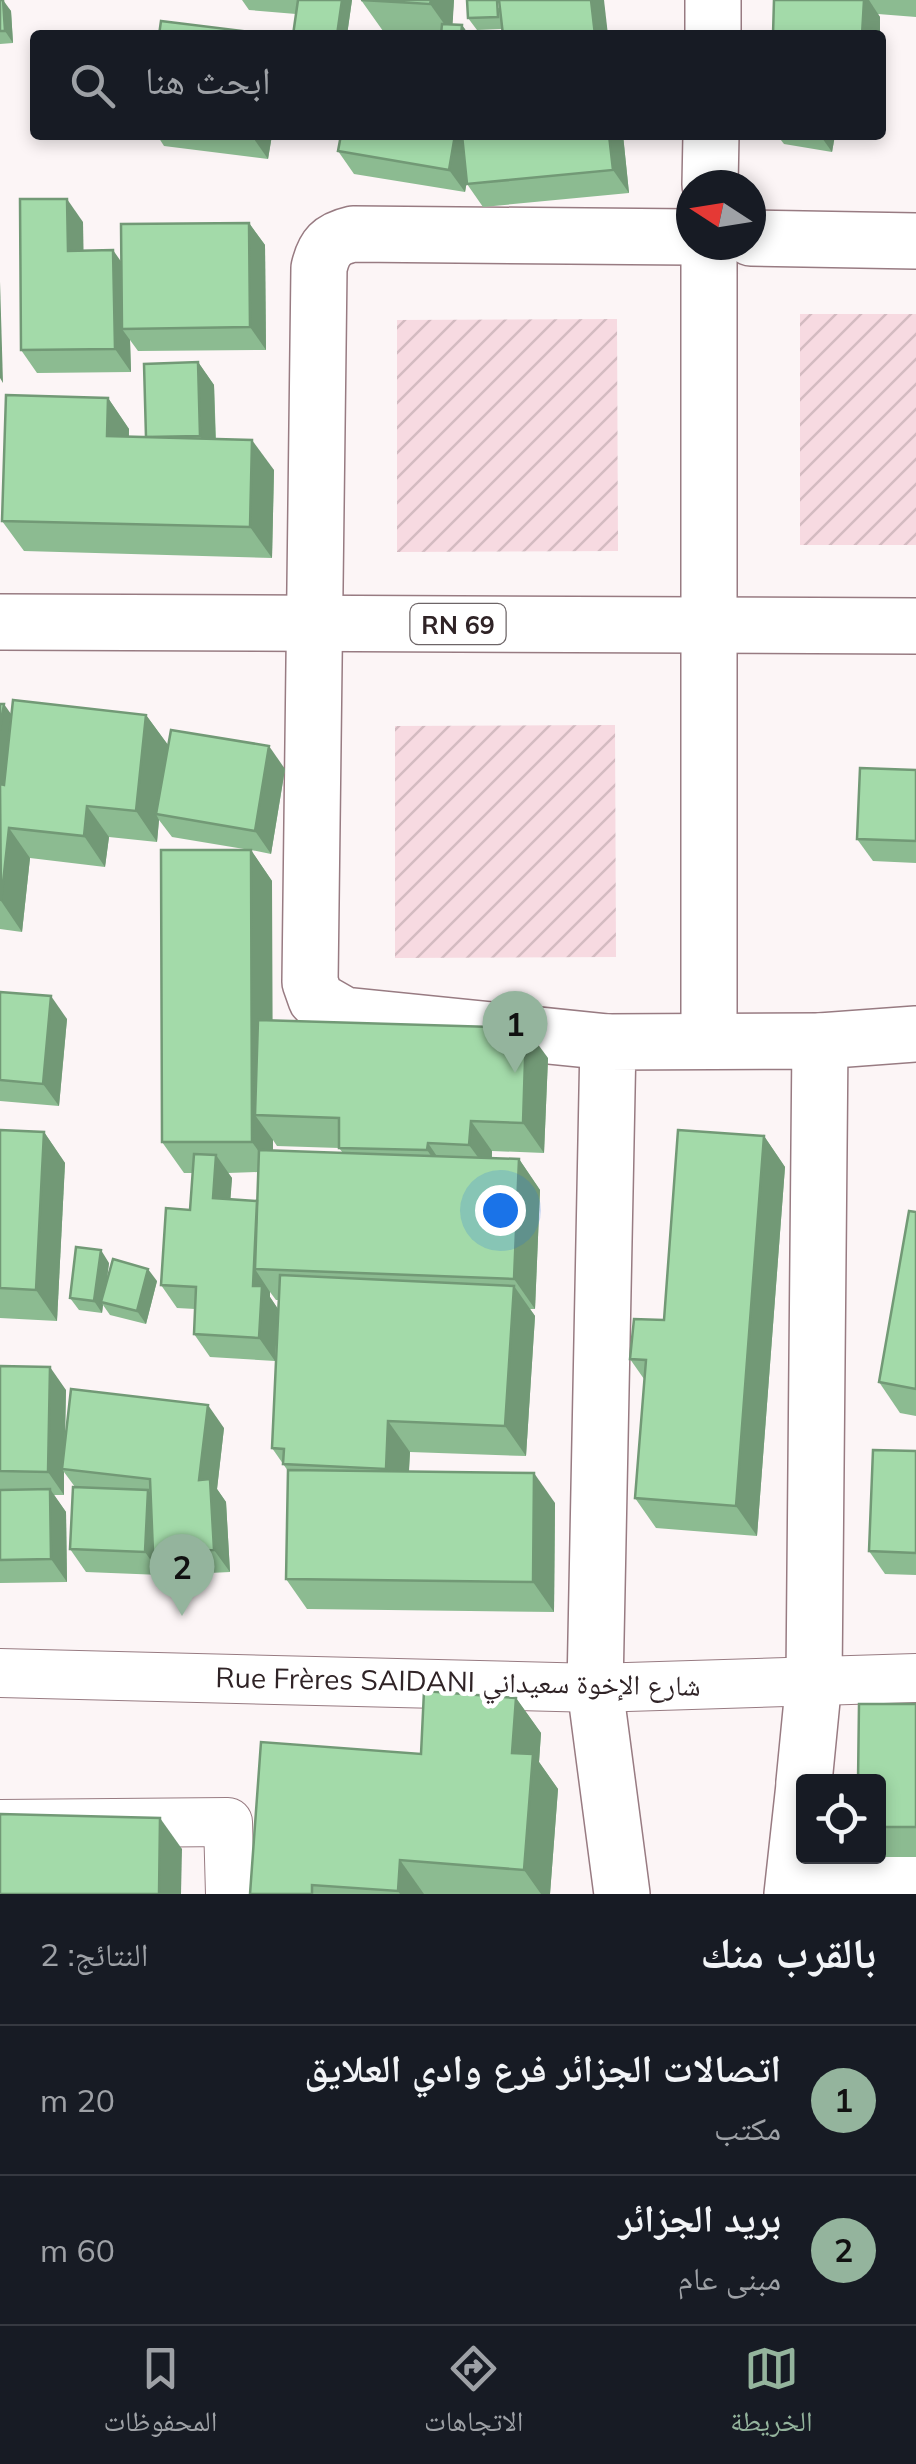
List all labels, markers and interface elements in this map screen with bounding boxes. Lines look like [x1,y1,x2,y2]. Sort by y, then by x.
search box [30,30,886,140]
text: ابحث هنا [145,56,271,104]
icon: search [65,58,120,113]
north arrow [676,170,766,260]
road number: RN 69 [410,604,506,644]
pin: 1 [482,990,548,1073]
your location [475,1185,526,1236]
pin: 2 [150,1534,214,1616]
street label: Rue Frères SAIDANI شارع الإخوة سعيداني [215,1659,701,1709]
map controls [796,1774,886,1864]
button: locate [796,1774,886,1864]
text: بالقرب منك [701,1926,876,1979]
text: النتائج: 2 [40,1934,148,1974]
text: اتصالات الجزائر فرع وادي العلايق [304,2044,781,2092]
text: 20 m [40,2080,115,2120]
text: 1 [834,2080,853,2120]
text: مكتب [714,2108,781,2148]
text: بريد الجزائر [618,2194,781,2242]
text: 60 m [40,2230,115,2270]
text: 2 [834,2230,853,2270]
text: مبنى عام [677,2258,781,2298]
tab: المحفوظات [103,2341,217,2449]
tab: الاتجاهات [424,2341,523,2449]
tab: الخريطة [730,2341,813,2449]

